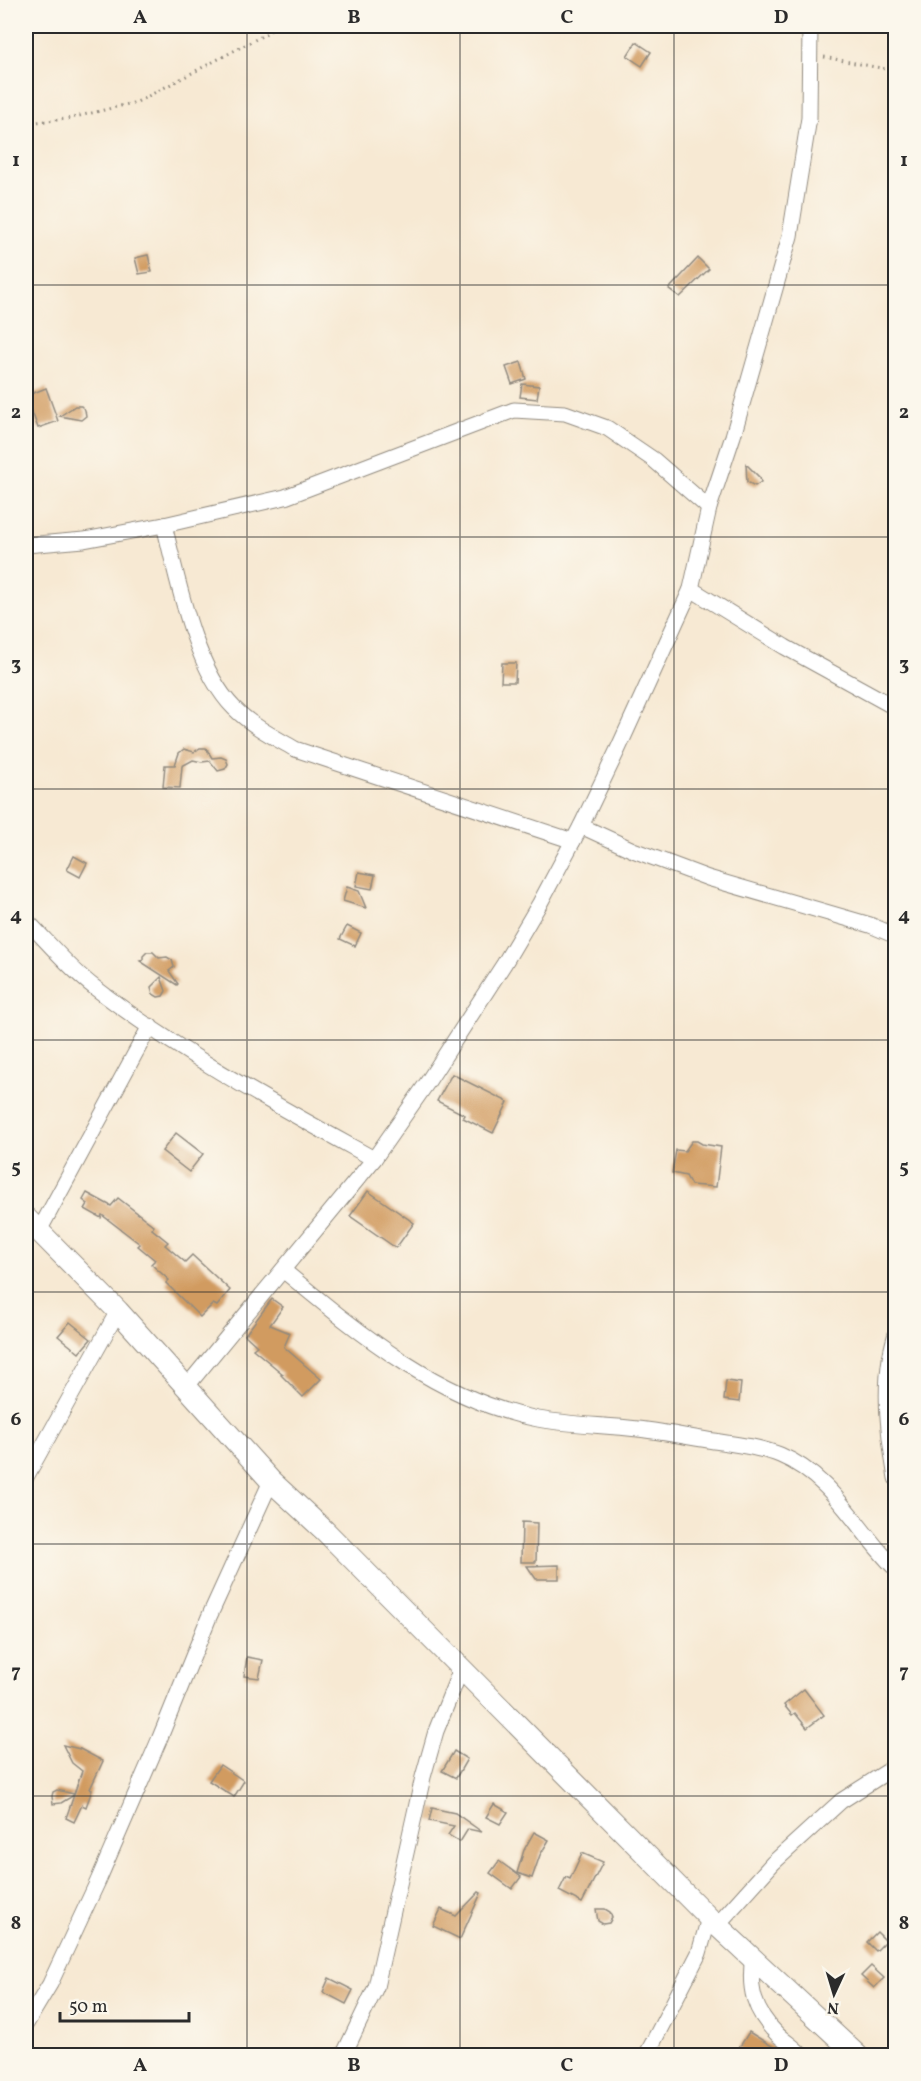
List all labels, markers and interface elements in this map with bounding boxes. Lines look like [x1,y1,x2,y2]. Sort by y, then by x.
text: A [133,4,147,32]
text: B [347,4,361,32]
text: C [561,4,574,32]
text: D [774,4,788,32]
text: 1 [12,147,20,175]
text: 1 [900,147,908,175]
text: 2 [11,399,21,427]
text: 2 [899,399,909,427]
text: 3 [11,651,21,679]
text: 3 [899,651,909,679]
text: 4 [10,902,22,930]
text: 4 [898,902,910,930]
text: 5 [11,1154,21,1182]
text: 5 [899,1154,909,1182]
text: 6 [11,1406,22,1434]
text: 6 [899,1406,910,1434]
text: 7 [11,1658,21,1686]
text: 7 [899,1658,909,1686]
text: 8 [11,1910,21,1938]
text: 8 [899,1910,909,1938]
north arrow [804,1964,864,2024]
scale bar [60,1985,189,2023]
text: 50 m [69,1995,108,2020]
text: N [826,1996,840,2018]
text: A [133,2052,147,2080]
text: B [347,2052,361,2080]
text: C [561,2052,574,2080]
text: D [774,2052,788,2080]

